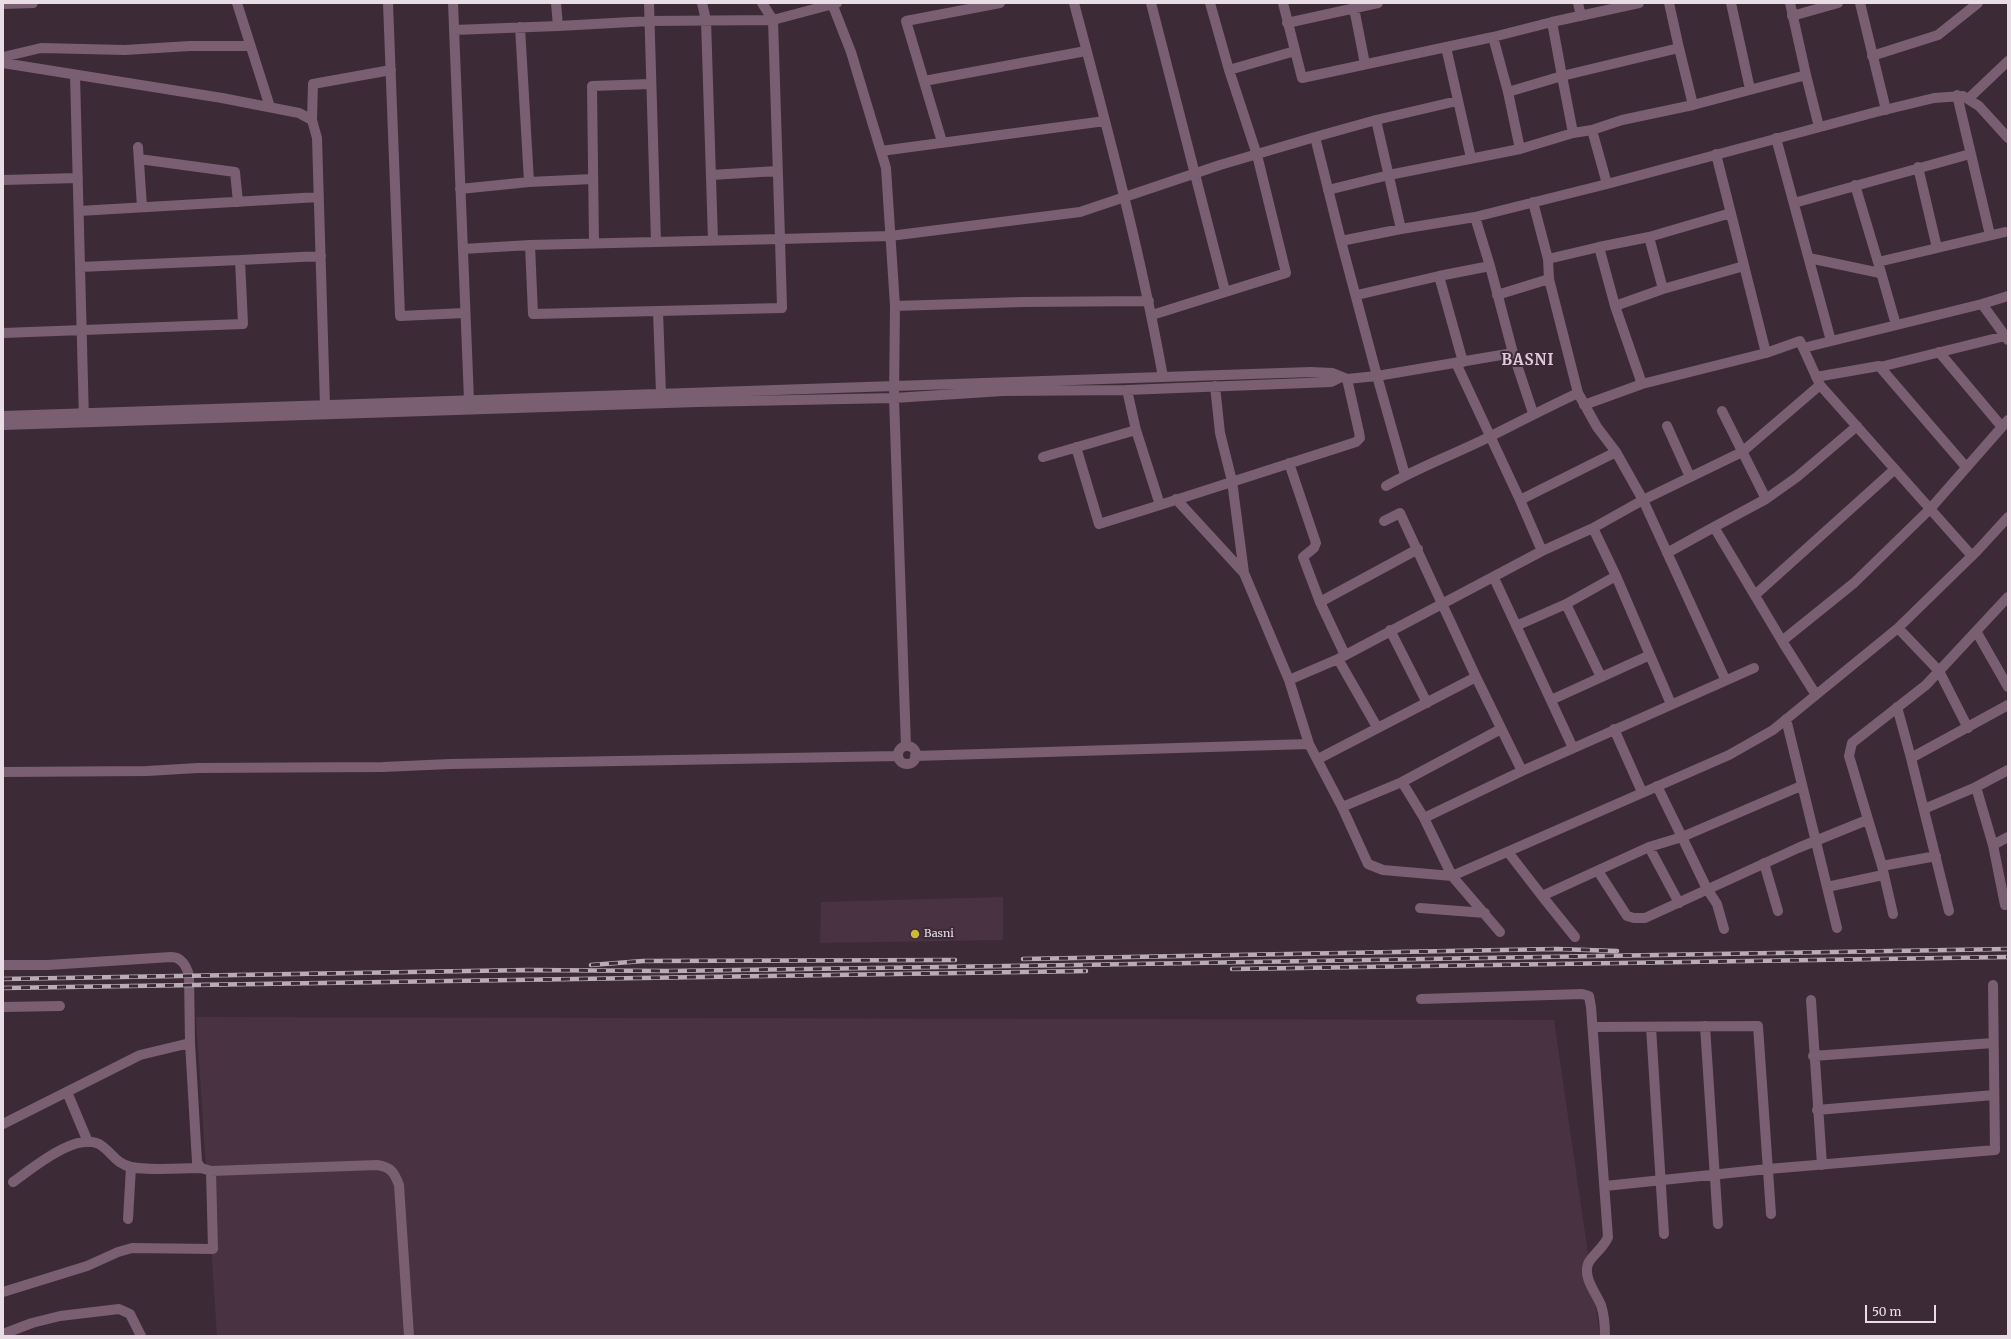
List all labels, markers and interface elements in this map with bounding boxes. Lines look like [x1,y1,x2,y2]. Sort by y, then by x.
district label: BASNI [1502,352,1554,370]
place label: Basni [924,927,954,941]
marker: Basni [909,928,921,940]
scale bar [1867,1297,1938,1323]
text: 50 m [1872,1304,1901,1319]

